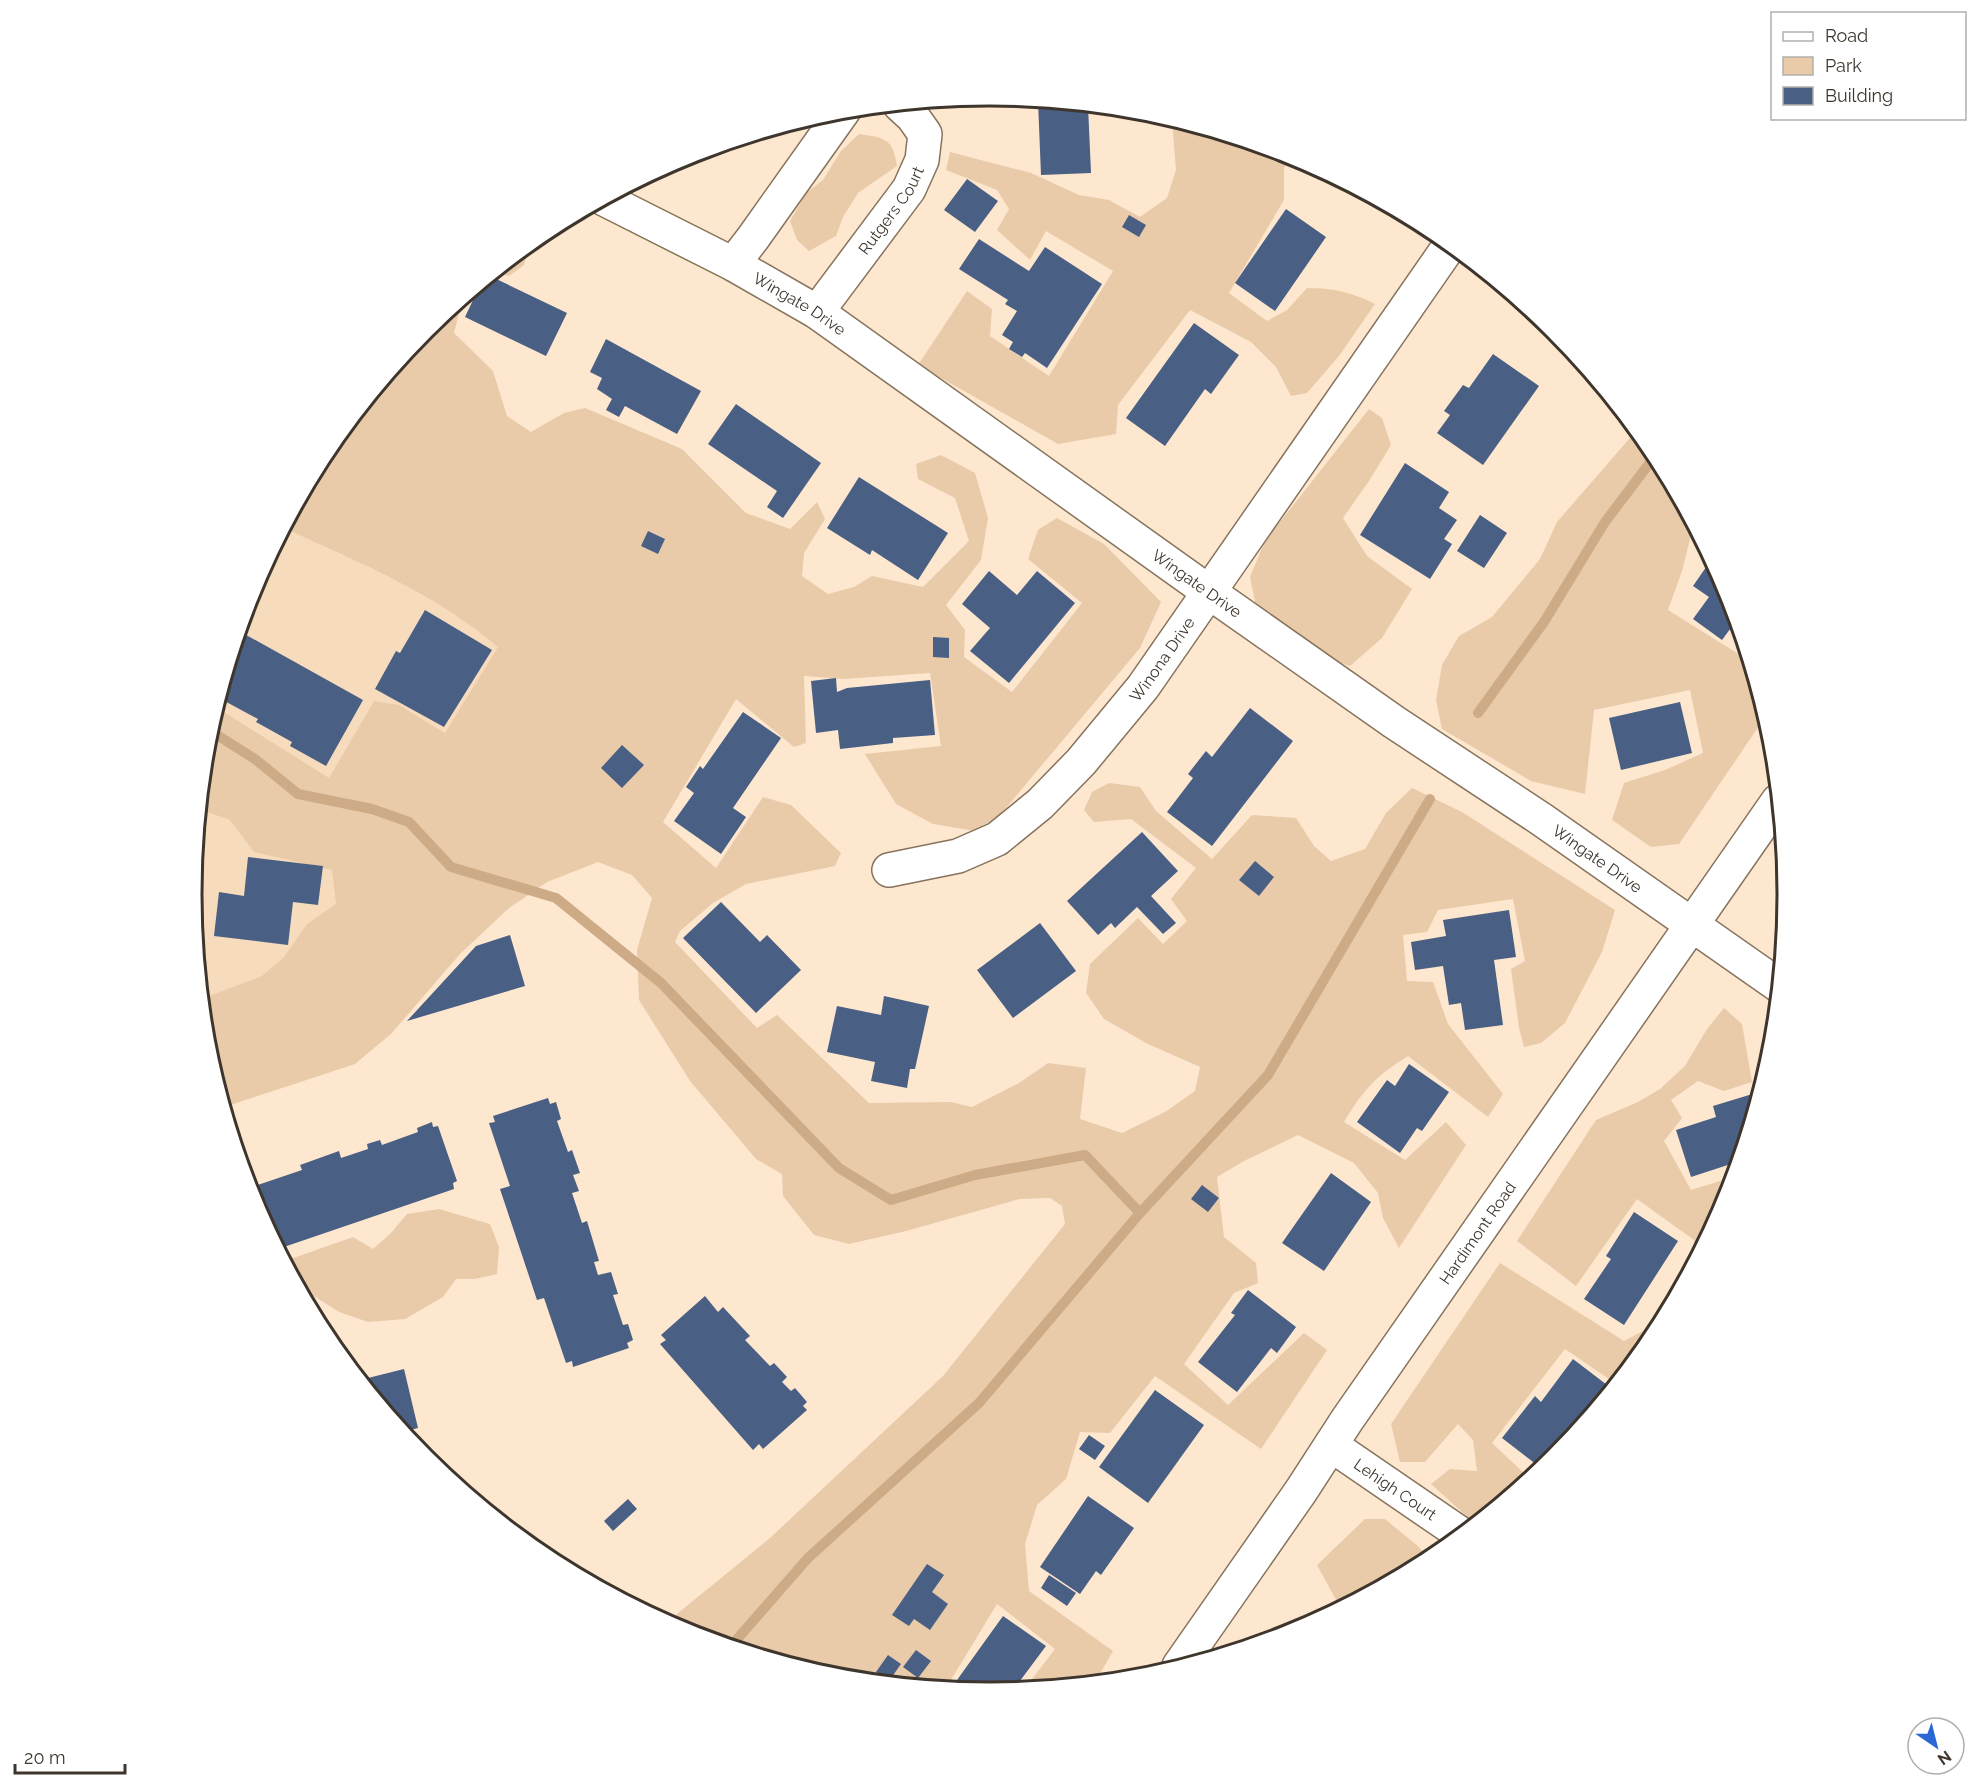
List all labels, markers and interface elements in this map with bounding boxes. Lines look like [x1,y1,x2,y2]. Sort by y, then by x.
legend [1771,12,1966,120]
text: Road [1825,25,1868,46]
text: Park [1825,55,1862,76]
text: Building [1825,85,1893,106]
street label: Rutgers Court [854,163,928,258]
street label: Wingate Drive [750,269,849,340]
street label: Wingate Drive [1148,545,1245,622]
street label: Winona Drive [1126,613,1199,706]
street label: Wingate Drive [1549,821,1646,897]
street label: Hardimont Road [1435,1178,1520,1288]
street label: Lehigh Court [1350,1455,1440,1525]
north arrow [1906,1716,1966,1776]
scale bar [15,1737,124,1775]
text: 20 m [24,1747,66,1768]
text: N [1934,1747,1955,1769]

